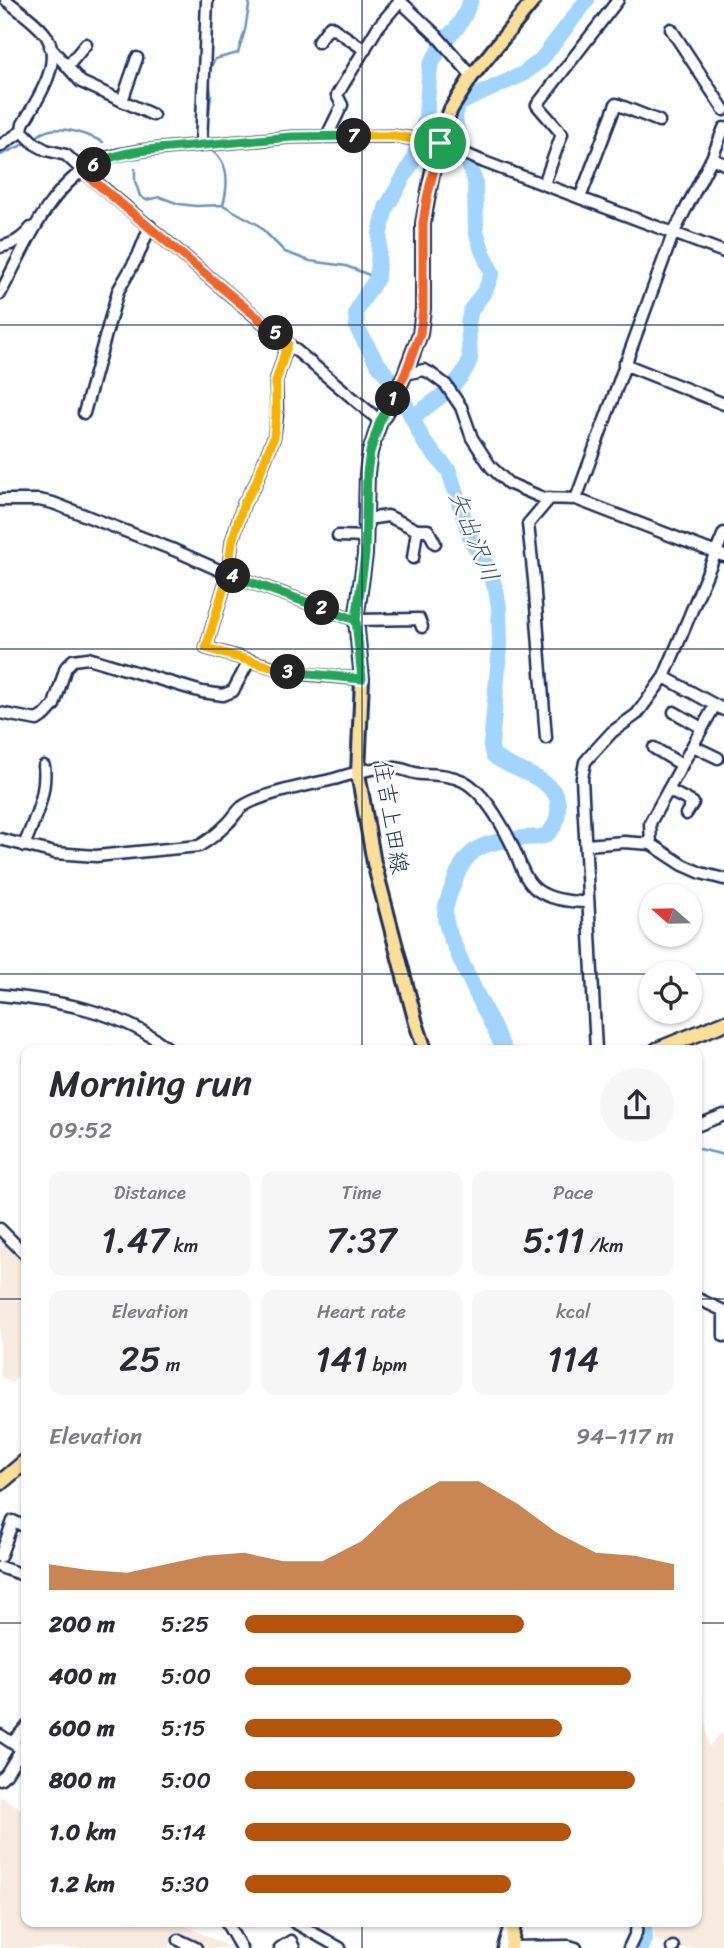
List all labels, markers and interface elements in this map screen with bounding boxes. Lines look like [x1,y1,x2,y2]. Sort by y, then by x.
pin [410,113,470,173]
pin: 7 [336,118,372,154]
text: 7 [348,119,359,152]
icon: arrive [421,124,459,162]
pin: 6 [76,148,112,182]
text: 6 [88,148,99,181]
pin: 5 [258,316,294,350]
text: 5 [270,316,281,349]
pin: 1 [376,382,410,416]
text: 1 [388,382,397,415]
water label: 矢出沢川 [437,484,511,588]
pin: 4 [216,558,250,594]
text: 4 [227,559,238,592]
pin: 2 [304,590,340,626]
text: 2 [316,591,327,624]
pin: 3 [270,654,306,690]
text: 3 [282,655,293,688]
street label: 住吉上田線 [362,757,420,877]
north arrow [639,884,702,947]
map controls [639,884,702,1024]
button: locate [639,961,702,1024]
text: Morning run [49,1050,252,1117]
button: share [600,1068,674,1142]
text: 09:52 [49,1110,112,1151]
text: Distance [114,1176,186,1209]
text: Time [341,1176,382,1209]
text: Pace [553,1176,593,1209]
text: 1.47 [101,1209,169,1271]
text: 7:37 [327,1209,396,1271]
text: 5:11 [523,1209,585,1271]
text: km [169,1229,198,1262]
text: /km [585,1229,624,1262]
text: Elevation [111,1295,188,1328]
text: Heart rate [317,1295,406,1328]
text: kcal [556,1295,590,1328]
text: 25 [119,1328,161,1390]
text: 141 [316,1328,367,1390]
text: 114 [547,1328,599,1390]
text: m [161,1348,180,1381]
text: bpm [367,1348,407,1381]
text: Elevation [49,1416,142,1457]
text: 94–117 m [576,1416,674,1457]
text: 200 m [49,1604,115,1645]
text: 5:25 [161,1604,209,1645]
text: 400 m [49,1656,116,1697]
text: 5:00 [161,1656,211,1697]
text: 600 m [49,1708,115,1749]
text: 5:15 [161,1708,206,1749]
text: 800 m [49,1760,116,1801]
text: 5:00 [161,1760,211,1801]
text: 1.0 km [49,1812,116,1853]
text: 5:14 [161,1812,206,1853]
text: 1.2 km [49,1864,115,1905]
text: 5:30 [161,1864,209,1905]

